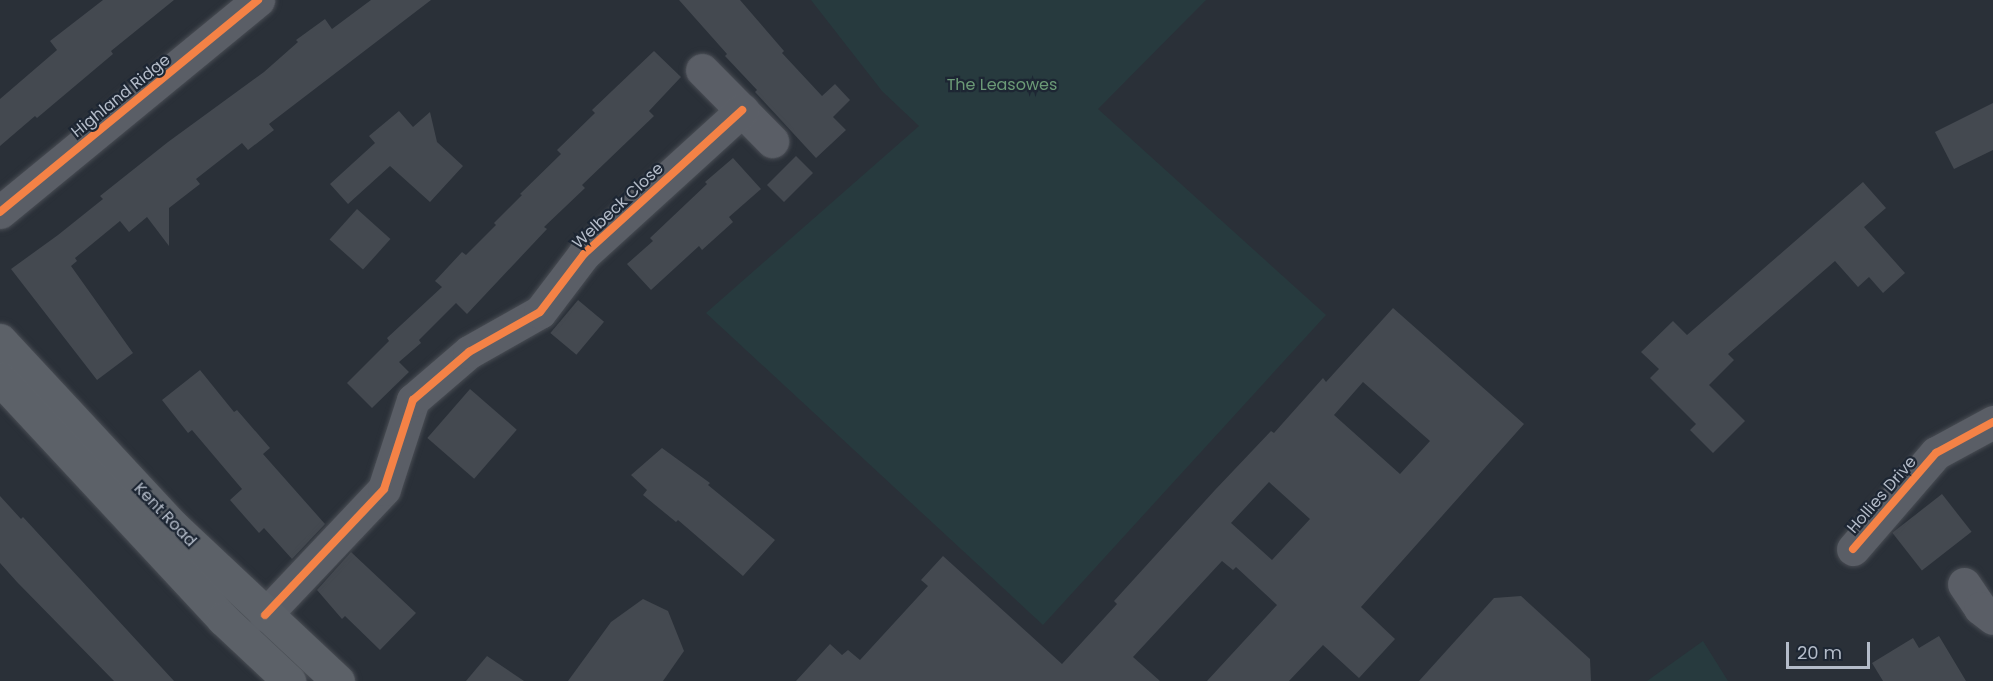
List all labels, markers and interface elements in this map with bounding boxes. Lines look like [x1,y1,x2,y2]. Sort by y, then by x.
street label: Highland Ridge [68,50,174,142]
park label: The Leasowes [947,75,1057,95]
street label: Welbeck Close [569,159,667,253]
street label: Hollies Drive [1843,453,1921,537]
street label: Kent Road [130,479,200,551]
scale bar [1789,630,1873,668]
text: 20 m [1797,640,1842,665]

